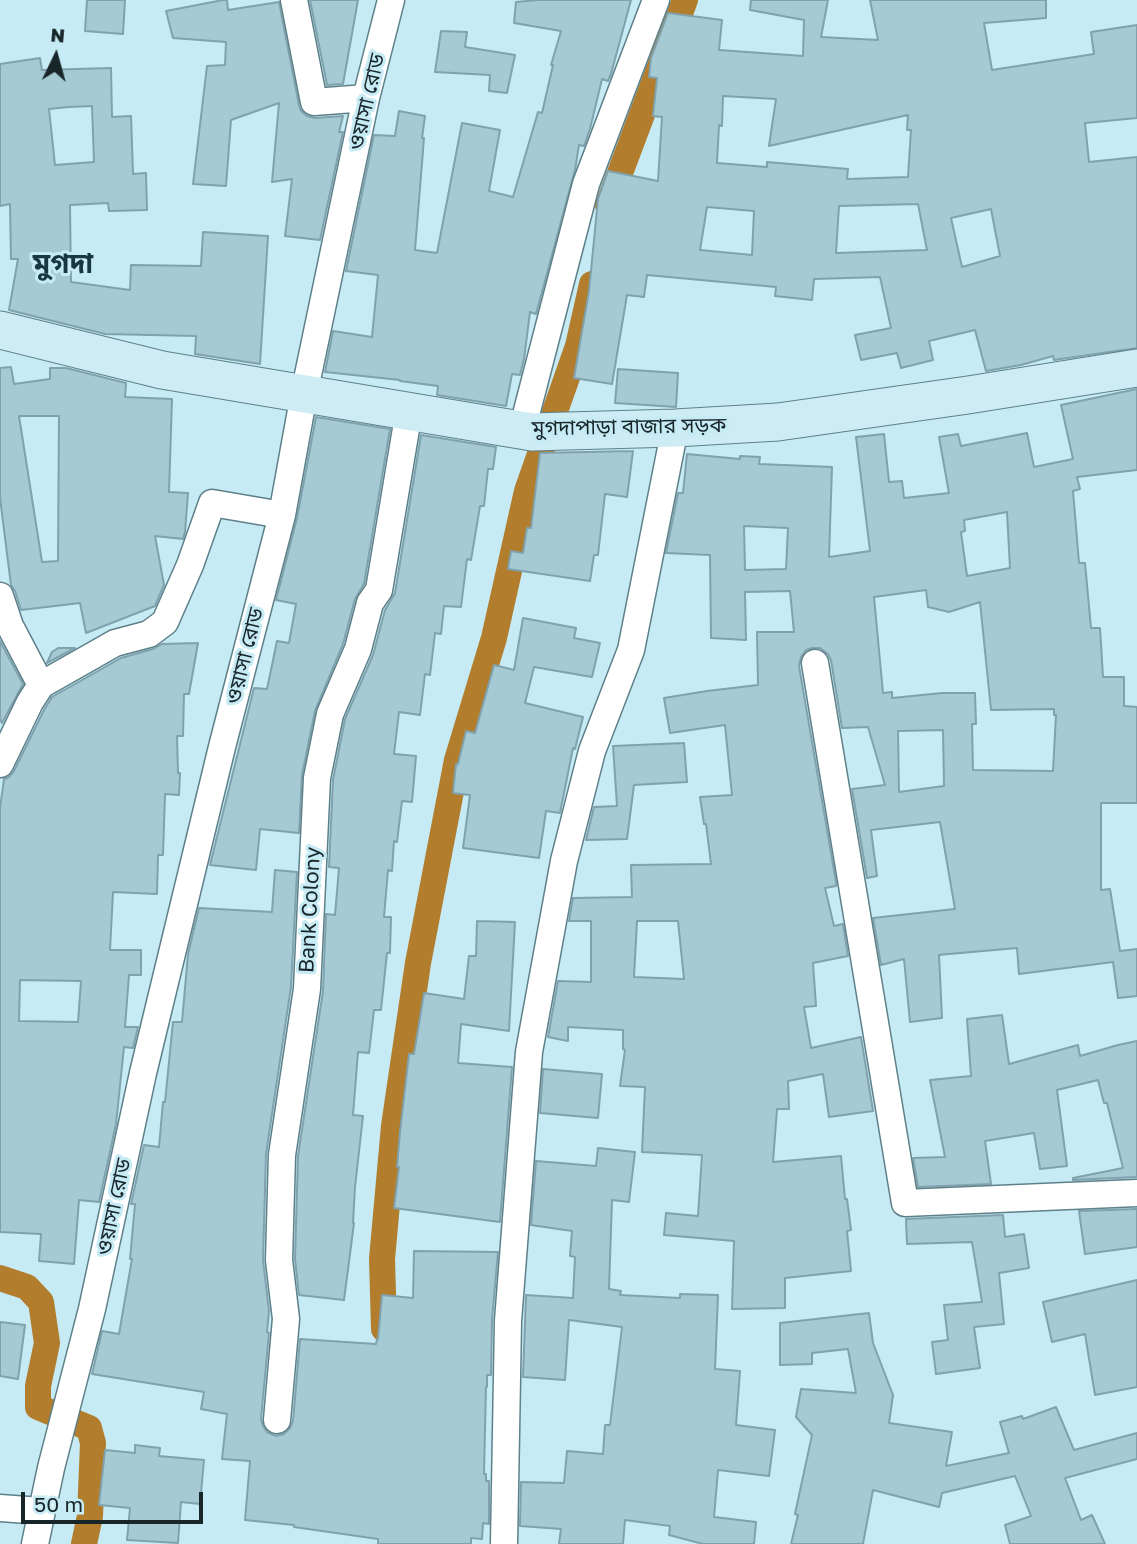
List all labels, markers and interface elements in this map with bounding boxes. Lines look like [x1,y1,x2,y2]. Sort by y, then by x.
north arrow [21,21,91,91]
text: N [50,22,66,47]
street label: ওয়াসা রোড [344,51,390,153]
district label: মুগদা [33,247,93,281]
street label: মুগদাপাড়া বাজার সড়ক [532,413,726,441]
street label: ওয়াসা রোড [221,605,269,707]
street label: Bank Colony [294,846,326,974]
street label: ওয়াসা রোড [91,1156,137,1258]
scale bar [24,1478,206,1522]
text: 50 m [34,1491,83,1517]

